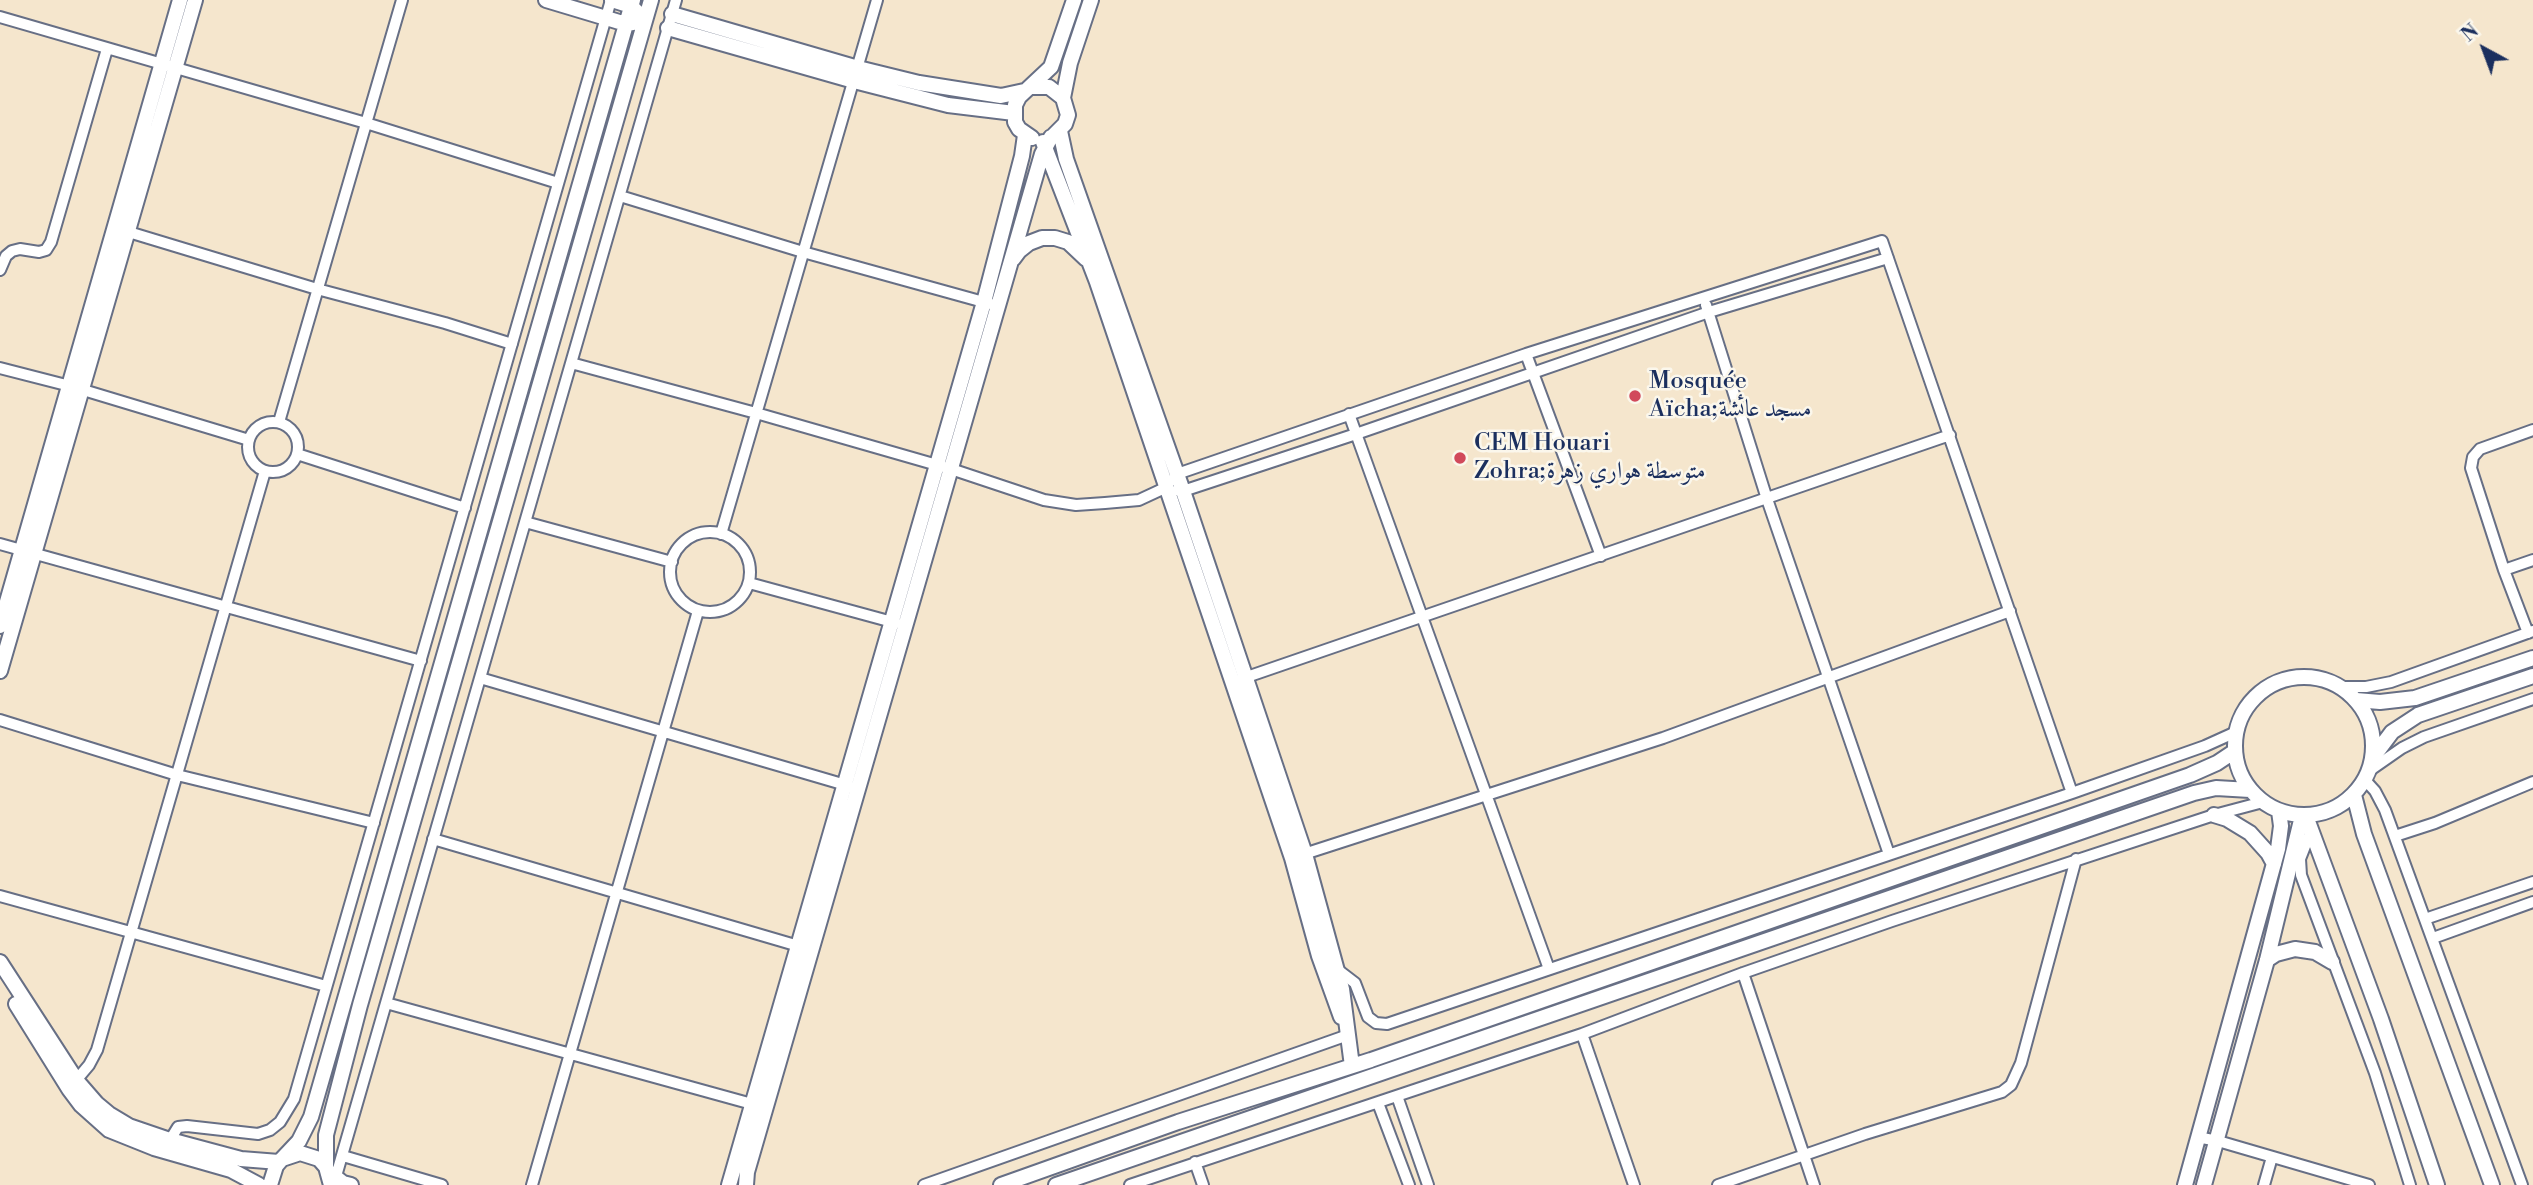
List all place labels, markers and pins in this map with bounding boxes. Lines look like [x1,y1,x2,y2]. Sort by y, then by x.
place label: Mosquée Aïcha;مسجد عائشة [1649,368,1812,424]
marker: Mosquée Aïcha;مسجد عائشة [1627,388,1643,404]
place label: CEM Houari Zohra;متوسطة هواري زهرة [1474,430,1706,486]
marker: CEM Houari Zohra;متوسطة هواري زهرة [1452,450,1468,466]

